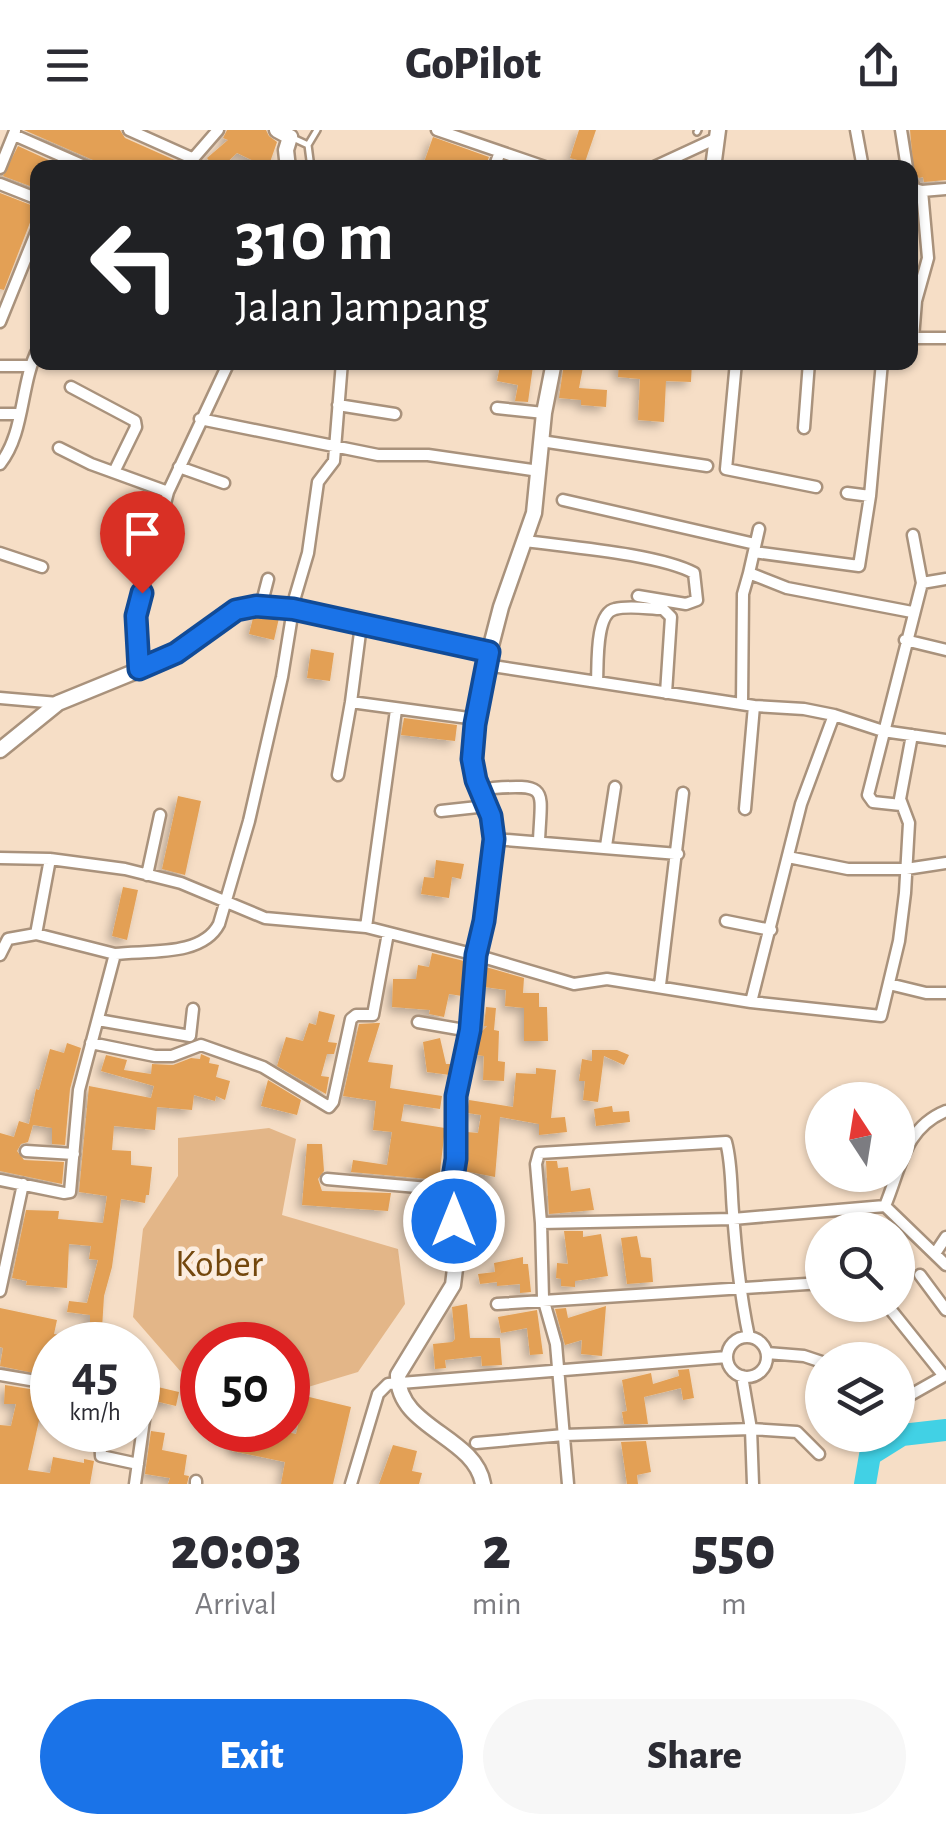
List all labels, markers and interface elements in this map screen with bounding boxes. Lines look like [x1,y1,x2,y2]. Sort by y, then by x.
icon: menu [40,38,95,93]
icon: share [851,38,906,93]
text: GoPilot [405,42,541,87]
icon: left [70,200,200,330]
text: 310 m [235,203,394,273]
text: Jalan Jampang [235,285,489,330]
pin [100,491,185,594]
icon: arrive [115,506,170,561]
north arrow [805,1082,915,1192]
map controls [805,1082,915,1452]
position arrow [402,1169,506,1273]
button: search [805,1212,915,1322]
park label: Kober [175,1246,264,1284]
speed limit sign: 50 [180,1322,310,1452]
button: layers [805,1342,915,1452]
text: 45 [72,1350,118,1400]
text: km/h [69,1400,121,1425]
text: 20:03 [170,1520,301,1580]
text: 2 [482,1520,511,1580]
text: 550 [692,1520,776,1580]
text: Arrival [195,1588,277,1620]
text: min [472,1588,522,1620]
text: m [721,1588,747,1620]
button: Exit [40,1699,463,1814]
button: Share [483,1699,906,1814]

